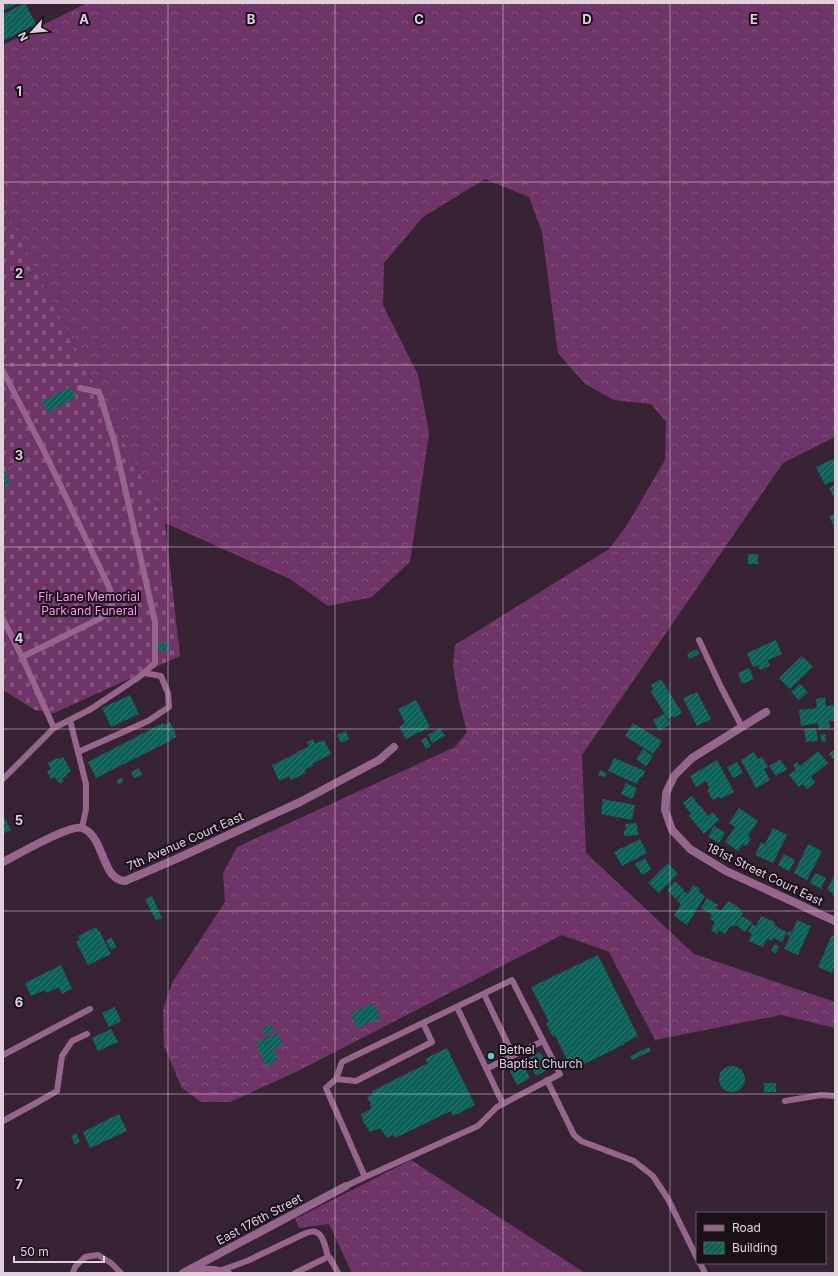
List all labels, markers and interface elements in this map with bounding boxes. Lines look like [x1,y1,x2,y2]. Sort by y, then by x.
text: A [79,11,89,27]
text: B [247,11,256,27]
text: C [414,11,424,27]
text: D [582,11,592,27]
text: E [750,11,758,27]
north arrow [12,12,52,52]
text: N [15,30,31,43]
text: 1 [16,83,22,99]
text: 2 [15,265,23,281]
text: 3 [15,447,23,463]
park label: Fir Lane Memorial Park and Funeral [38,589,140,618]
text: 4 [15,630,24,646]
street label: 7th Avenue Court East [124,808,246,873]
text: 5 [15,812,23,828]
street label: 181st Street Court East [704,839,826,909]
text: 6 [15,994,23,1010]
place label: Bethel Baptist Church [499,1042,583,1071]
marker: Bethel Baptist Church [486,1051,496,1061]
text: 7 [15,1176,23,1192]
street label: East 176th Street [214,1190,304,1248]
legend [696,1212,826,1264]
text: Road [732,1220,761,1235]
scale bar [14,1238,104,1264]
text: Building [732,1240,777,1255]
text: 50 m [20,1244,49,1259]

